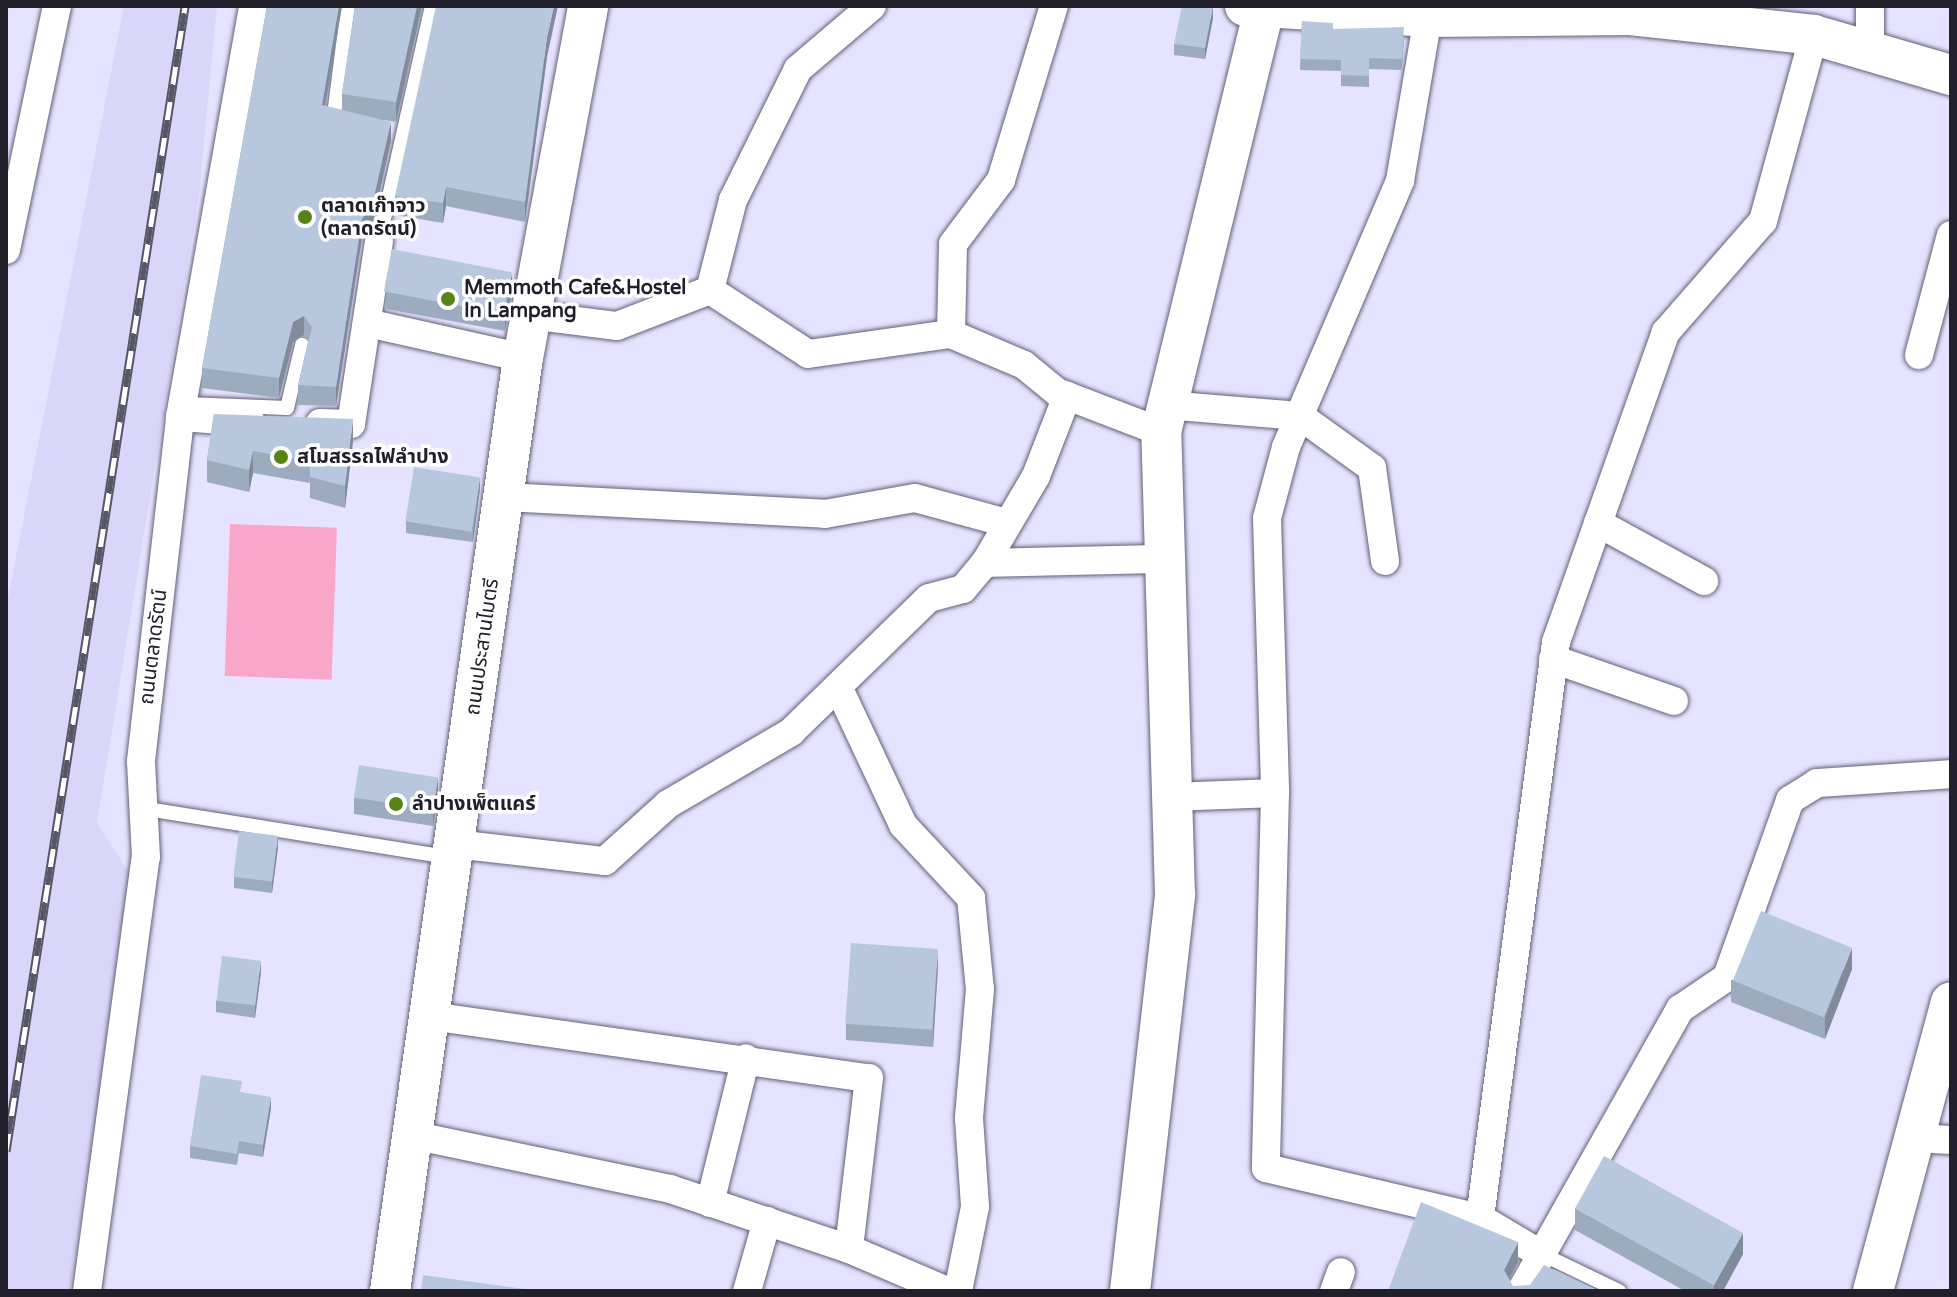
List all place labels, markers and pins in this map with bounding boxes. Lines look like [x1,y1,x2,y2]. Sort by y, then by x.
place label: ตลาดเก๊าจาว (ตลาดรัตน์) [321,194,426,241]
marker: ตลาดเก๊าจาว (ตลาดรัตน์) [296,208,314,226]
place label: Memmoth Cafe&Hostel In Lampang [464,276,686,323]
marker: Memmoth Cafe&Hostel In Lampang [439,290,457,308]
place label: สโมสรรถไฟลำปาง [297,445,449,469]
marker: สโมสรรถไฟลำปาง [272,448,290,466]
place label: ลำปางเพ็ตแคร์ [412,792,536,816]
marker: ลำปางเพ็ตแคร์ [387,795,405,813]

